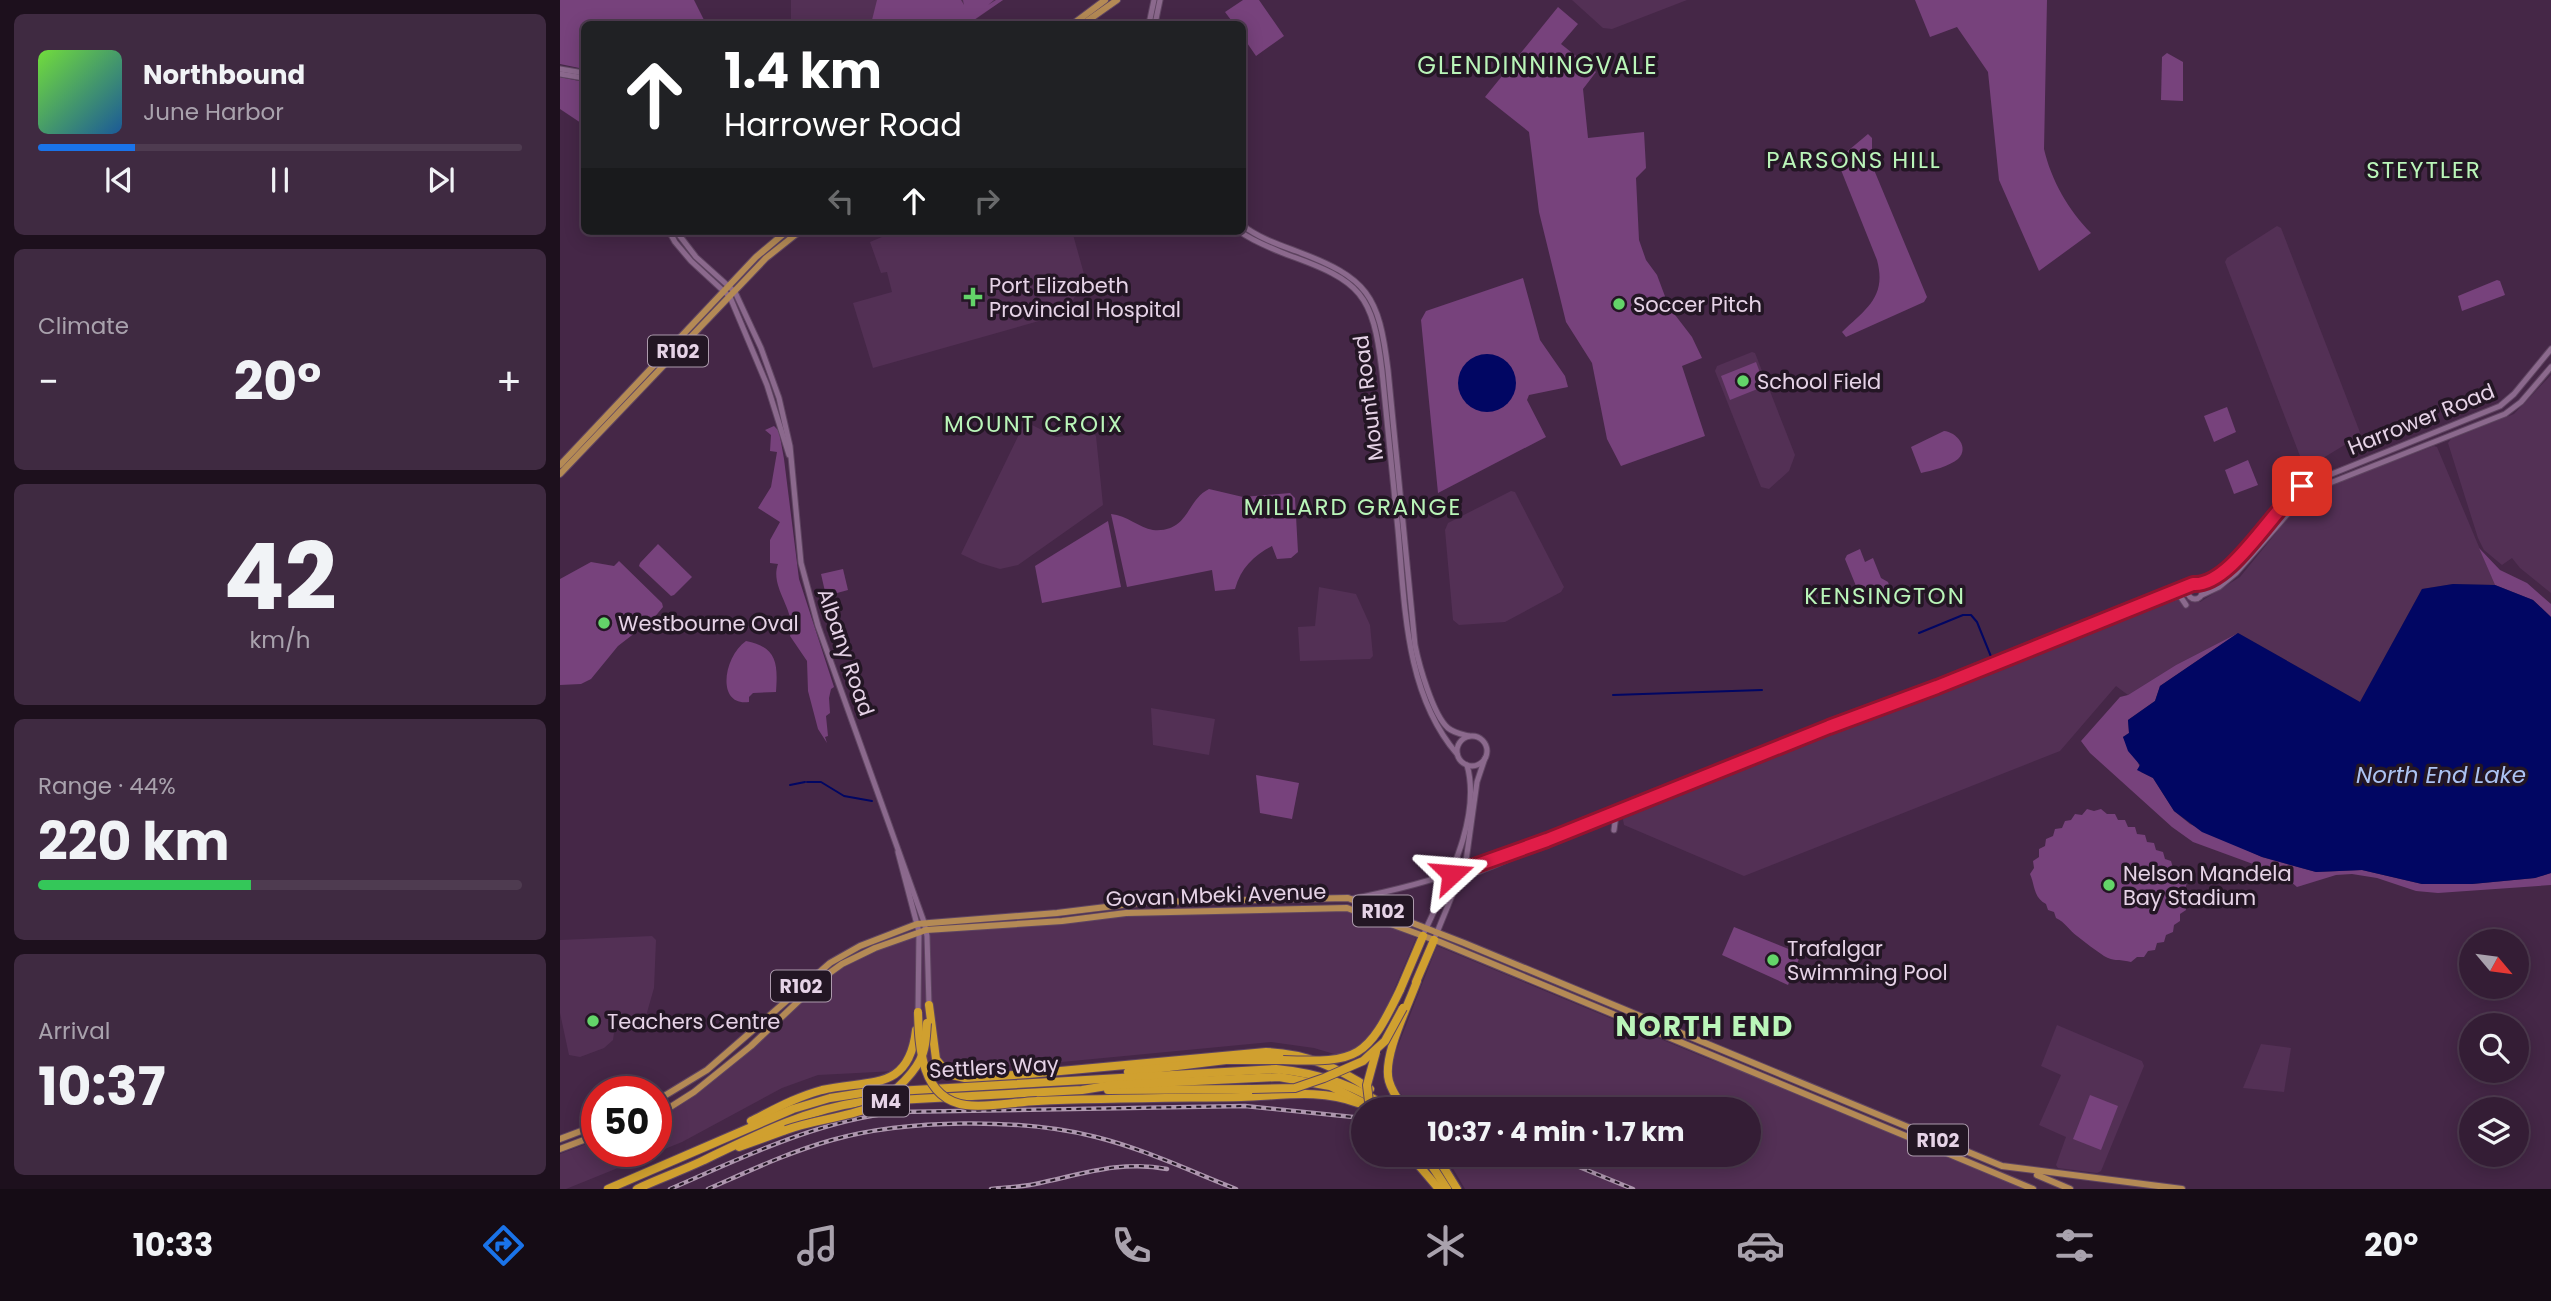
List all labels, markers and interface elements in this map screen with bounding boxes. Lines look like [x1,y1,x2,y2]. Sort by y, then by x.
text: 1.4 km [724,37,882,105]
icon: ahead [609,49,700,140]
district label: GLENDINNINGVALE [1417,49,1659,82]
text: Northbound [143,57,305,93]
text: June Harbor [143,96,284,128]
text: Harrower Road [724,102,962,147]
district label: PARSONS HILL [1766,144,1942,176]
district label: STEYTLER [2366,154,2482,186]
icon: previous [100,161,138,199]
icon: pause [261,161,299,199]
icon: next [422,161,460,199]
icon: left [822,182,860,220]
icon: ahead [895,182,933,220]
icon: right [968,182,1006,220]
place label: Port Elizabeth Provincial Hospital [989,271,1181,324]
marker: Port Elizabeth Provincial Hospital [963,287,983,307]
place label: Soccer Pitch [1633,290,1762,319]
marker: Soccer Pitch [1611,296,1627,312]
text: Climate [38,310,129,342]
street label: Mount Road [1346,334,1390,462]
road number: R102 [648,336,708,366]
text: 20° [234,345,321,418]
text: − [38,355,59,408]
text: + [496,355,522,408]
place label: School Field [1757,367,1881,396]
marker: School Field [1735,373,1751,389]
street label: Harrower Road [2343,376,2499,462]
district label: MOUNT CROIX [944,408,1124,440]
pin [2272,456,2332,516]
icon: arrive [2283,467,2321,505]
district label: MILLARD GRANGE [1244,491,1462,523]
text: 42 [223,513,337,641]
district label: KENSINGTON [1804,580,1966,612]
street label: Albany Road [811,584,881,720]
place label: Westbourne Oval [618,609,799,638]
marker: Westbourne Oval [596,615,612,631]
text: km/h [249,624,311,656]
water label: North End Lake [2356,759,2526,791]
text: Range · 44% [38,770,176,802]
text: 220 km [38,805,230,878]
position arrow [1415,837,1489,911]
place label: Nelson Mandela Bay Stadium [2123,859,2292,912]
street label: Govan Mbeki Avenue [1105,877,1327,913]
marker: Nelson Mandela Bay Stadium [2101,877,2117,893]
road number: R102 [1353,896,1413,926]
north arrow [2459,929,2529,999]
map controls [2459,929,2529,1167]
place label: Trafalgar Swimming Pool [1787,934,1948,987]
marker: Trafalgar Swimming Pool [1765,952,1781,968]
road number: R102 [771,970,831,1002]
place label: Teachers Centre [607,1007,780,1036]
district label: NORTH END [1616,1007,1794,1046]
marker: Teachers Centre [585,1013,601,1029]
button: search [2459,1013,2529,1083]
text: Arrival [38,1015,110,1047]
street label: Settlers Way [928,1049,1060,1085]
text: 10:37 [38,1050,166,1123]
speed limit sign: 50 [581,1076,672,1167]
road number: M4 [863,1086,909,1116]
button: layers [2459,1097,2529,1167]
text: 10:37 · 4 min · 1.7 km [1427,1114,1685,1150]
road number: R102 [1908,1124,1968,1156]
icon: directions [479,1221,528,1270]
icon: music [793,1221,842,1270]
icon: phone [1107,1221,1156,1270]
icon: climate [1421,1221,1470,1270]
icon: car [1736,1221,1785,1270]
icon: filters [2050,1221,2099,1270]
text: 10:33 [133,1222,213,1267]
text: 20° [2364,1222,2418,1267]

